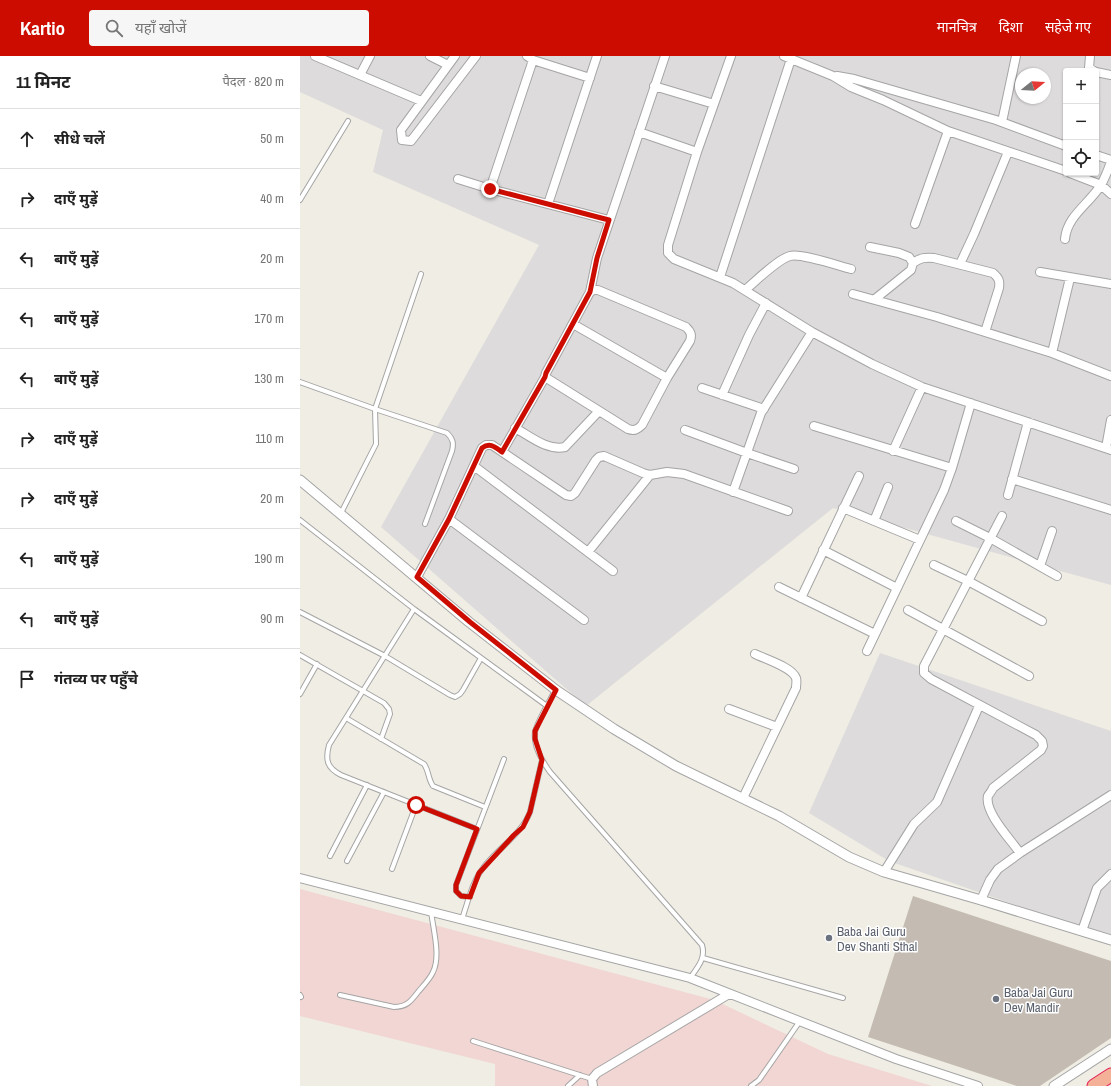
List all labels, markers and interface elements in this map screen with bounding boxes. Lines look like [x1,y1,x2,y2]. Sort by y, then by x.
search box [89,10,369,46]
text: Kartio [20,15,65,41]
icon: search [103,17,125,39]
text: यहाँ खोजें [135,17,186,38]
text: मानचित्र [937,18,977,36]
text: दिशा [999,18,1023,36]
text: सहेजे गए [1045,18,1091,36]
north arrow [1015,68,1051,104]
map controls [1063,68,1099,176]
button: + [1063,68,1099,104]
text: 11 मिनट [16,70,70,93]
text: पैदल · 820 m [222,73,284,90]
button: − [1063,104,1099,140]
icon: ahead [16,128,38,150]
text: सीधे चलें [54,128,105,149]
text: 50 m [260,130,284,147]
button: locate [1063,140,1099,176]
route end [481,180,499,198]
icon: right [16,188,38,210]
text: दाएँ मुड़ें [54,188,98,209]
text: 40 m [260,190,284,207]
icon: left [16,248,38,270]
text: बाएँ मुड़ें [54,248,99,269]
text: 20 m [260,250,284,267]
icon: left [16,308,38,330]
text: बाएँ मुड़ें [54,308,99,329]
text: 170 m [254,310,284,327]
icon: left [16,368,38,390]
text: बाएँ मुड़ें [54,368,99,389]
text: 130 m [254,370,284,387]
icon: right [16,428,38,450]
text: दाएँ मुड़ें [54,428,98,449]
text: 110 m [255,430,284,447]
icon: right [16,488,38,510]
text: दाएँ मुड़ें [54,488,98,509]
text: 20 m [260,490,284,507]
icon: left [16,548,38,570]
text: बाएँ मुड़ें [54,548,99,569]
text: 190 m [254,550,284,567]
icon: left [16,608,38,630]
text: बाएँ मुड़ें [54,608,99,629]
text: 90 m [260,610,284,627]
icon: arrive [16,668,38,690]
text: गंतव्य पर पहुँचे [54,668,138,689]
route start [407,796,425,814]
place label: Baba Jai Guru Dev Shanti Sthal [837,923,917,955]
marker: Baba Jai Guru Dev Shanti Sthal [824,933,834,943]
place label: Baba Jai Guru Dev Mandir [1004,984,1073,1016]
marker: Baba Jai Guru Dev Mandir [991,994,1001,1004]

